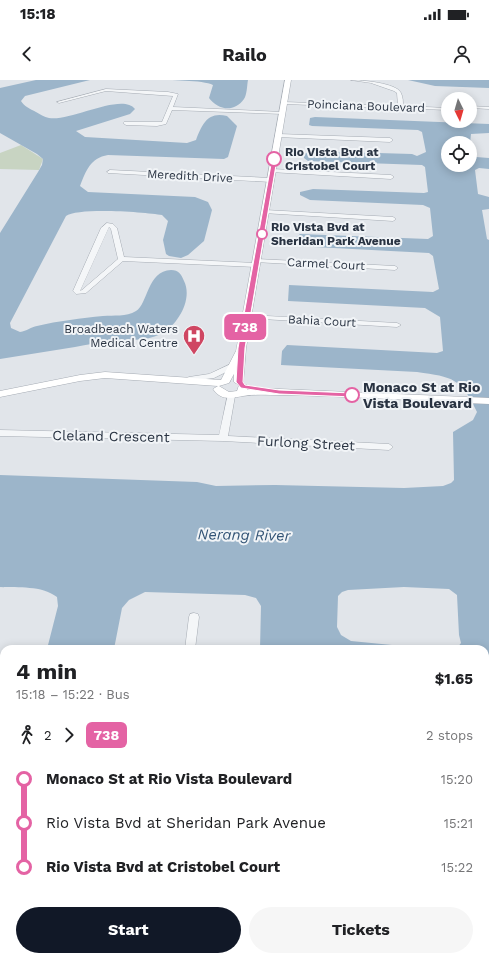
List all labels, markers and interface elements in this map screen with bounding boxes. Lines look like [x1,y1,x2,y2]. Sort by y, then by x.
text: 15:18 [20,5,56,23]
icon: back [16,43,38,65]
icon: person [451,43,473,65]
text: Railo [222,44,267,65]
north arrow [441,92,477,128]
map controls [441,92,477,172]
street label: Poinciana Boulevard [307,97,425,115]
button: locate [441,136,477,172]
place label: Rio Vista Bvd at Cristobel Court [285,145,379,173]
marker: Rio Vista Bvd at Cristobel Court [266,151,282,167]
street label: Meredith Drive [147,167,233,185]
place label: Rio Vista Bvd at Sheridan Park Avenue [271,220,401,248]
marker: Rio Vista Bvd at Sheridan Park Avenue [256,228,268,240]
street label: Carmel Court [287,255,365,273]
street label: Bahia Court [288,312,356,330]
line badge: 738 [222,314,268,340]
text: 738 [232,319,258,335]
place label: Broadbeach Waters Medical Centre [64,322,178,350]
hospital icon: Broadbeach Waters Medical Centre [181,323,207,356]
place label: Monaco St at Rio Vista Boulevard [363,379,480,411]
marker: Monaco St at Rio Vista Boulevard [344,387,360,403]
street label: Cleland Crescent [52,427,170,445]
street label: Furlong Street [257,432,355,454]
water label: Nerang River [197,525,292,545]
text: 4 min [16,659,77,684]
text: $1.65 [435,670,473,688]
text: 15:18 – 15:22 · Bus [16,687,130,702]
icon: walk [16,724,38,746]
icon: forward [58,724,80,746]
text: 738 [94,727,119,743]
text: 2 [44,728,52,743]
text: 2 stops [426,728,473,743]
text: Monaco St at Rio Vista Boulevard [46,770,292,788]
text: 15:20 [441,772,473,787]
text: Rio Vista Bvd at Sheridan Park Avenue [46,814,326,832]
text: 15:21 [444,816,473,831]
text: Rio Vista Bvd at Cristobel Court [46,858,280,876]
text: 15:22 [441,860,473,875]
button: Start [16,907,241,953]
button: Tickets [249,907,473,953]

